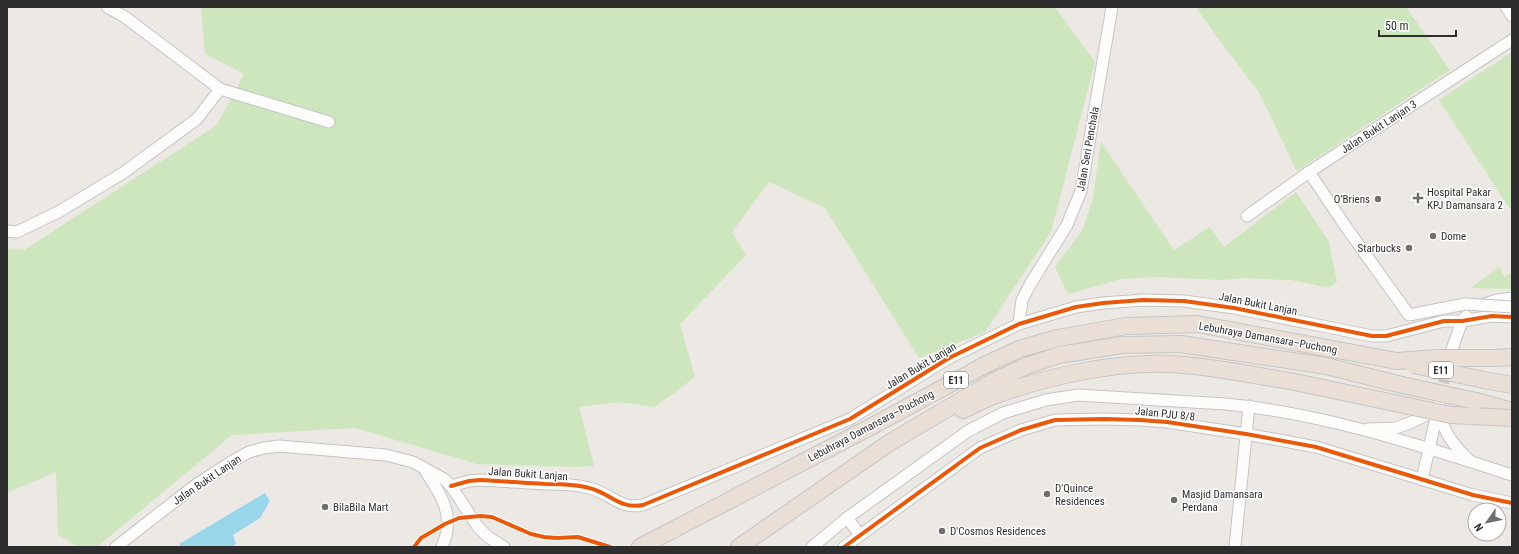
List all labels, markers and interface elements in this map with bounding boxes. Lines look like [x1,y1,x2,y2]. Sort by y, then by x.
scale bar [1379,12,1456,38]
text: 50 m [1385,19,1409,33]
street label: Jalan Bukit Lanjan 3 [1339,98,1419,156]
street label: Jalan Seri Penchala [1074,106,1102,192]
place label: Hospital Pakar KPJ Damansara 2 [1427,186,1503,212]
marker: Hospital Pakar KPJ Damansara 2 [1412,192,1424,204]
place label: O’Briens [1334,193,1370,206]
marker: O’Briens [1373,194,1383,204]
place label: Dome [1441,230,1466,243]
marker: Dome [1428,231,1438,241]
place label: Starbucks [1358,242,1401,255]
marker: Starbucks [1404,243,1414,253]
street label: Jalan Bukit Lanjan [1218,290,1298,318]
street label: Lebuhraya Damansara–Puchong [1198,319,1338,357]
street label: Jalan Bukit Lanjan [883,340,959,392]
road number: E11 [1429,362,1453,378]
road number: E11 [944,372,968,388]
street label: Lebuhraya Damansara–Puchong [806,387,936,465]
street label: Jalan PJU 8/8 [1134,404,1196,424]
street label: Jalan Bukit Lanjan [170,452,244,508]
street label: Jalan Bukit Lanjan [488,465,568,483]
place label: D'Quince Residences [1055,482,1105,508]
place label: Masjid Damansara Perdana [1182,488,1263,514]
marker: D'Quince Residences [1042,489,1052,499]
marker: Masjid Damansara Perdana [1169,495,1179,505]
place label: BilaBila Mart [333,501,389,514]
marker: BilaBila Mart [320,502,330,512]
north arrow [1467,502,1507,542]
text: N [1472,521,1486,534]
place label: D'Cosmos Residences [950,525,1046,538]
marker: D'Cosmos Residences [937,526,947,536]

